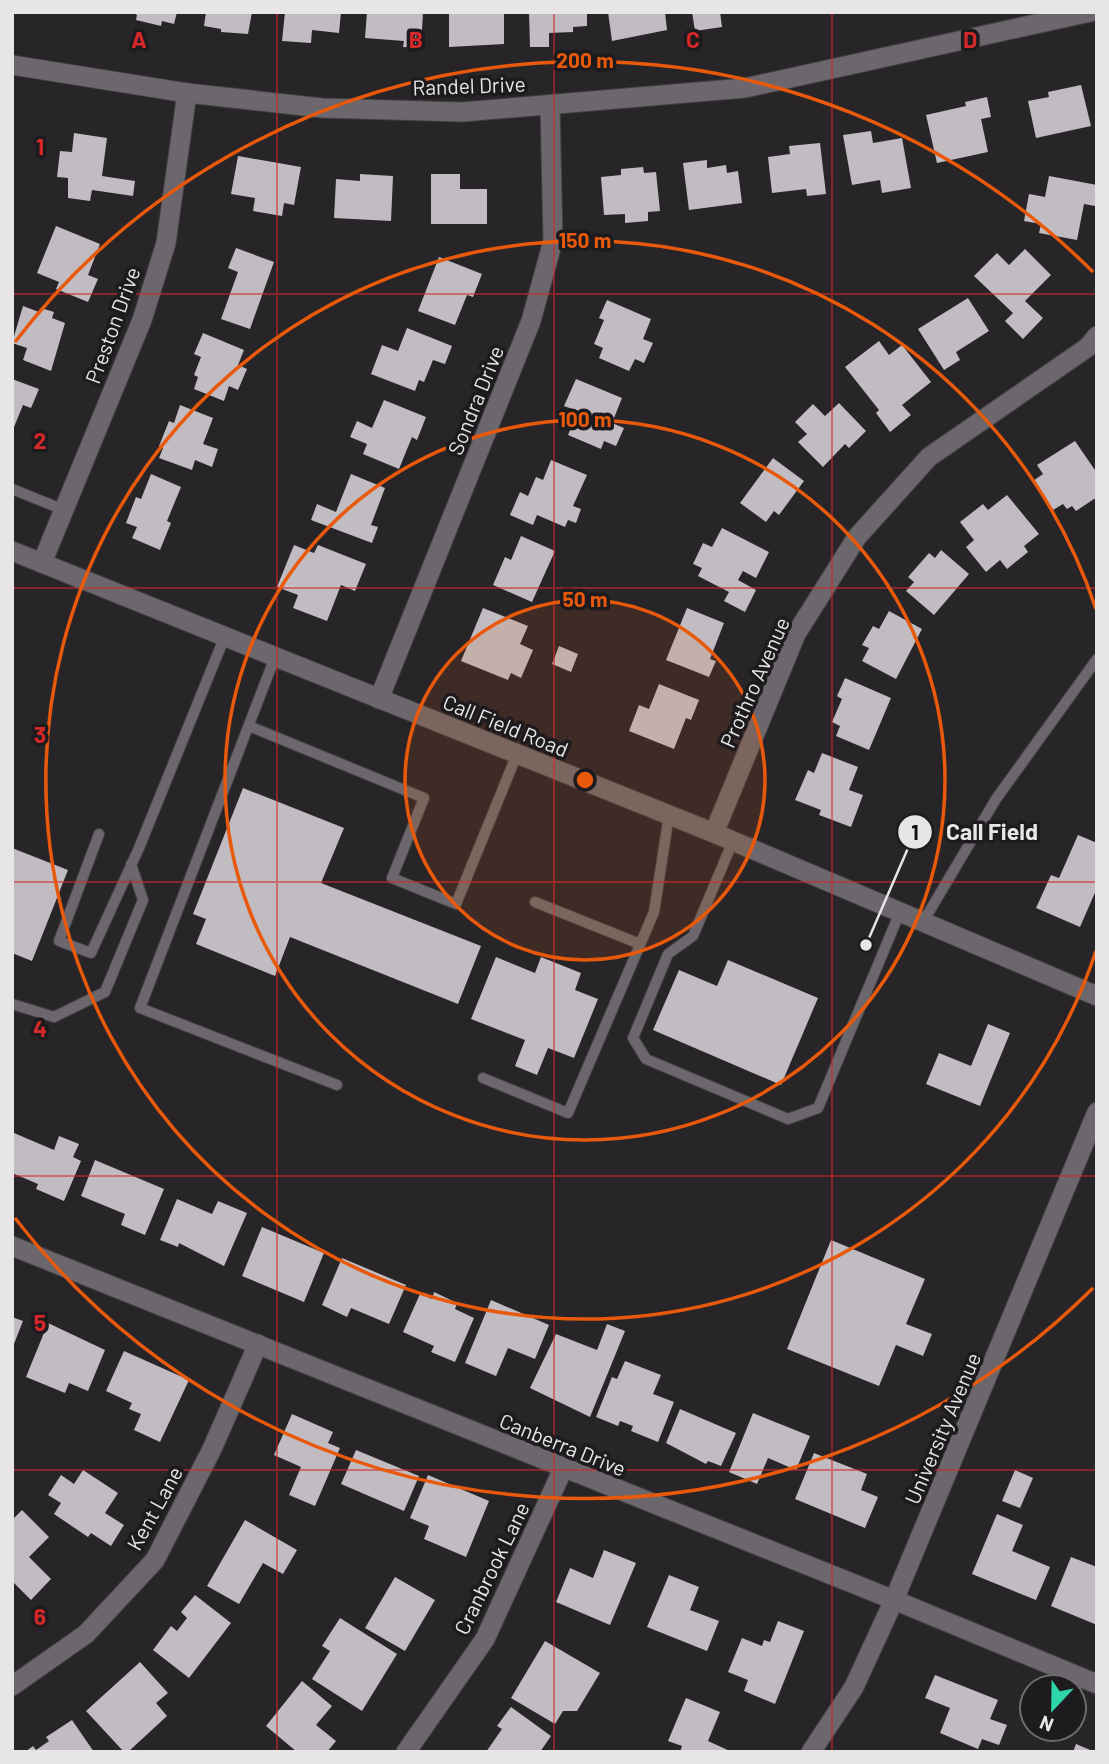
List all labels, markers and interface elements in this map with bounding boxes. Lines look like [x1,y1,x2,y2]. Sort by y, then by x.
text: A [131,25,147,53]
text: B [409,25,423,53]
text: C [686,25,700,53]
text: D [963,25,977,53]
text: 200 m [556,47,614,72]
street label: Randel Drive [412,71,526,99]
text: 1 [36,132,44,160]
text: 150 m [559,227,611,252]
street label: Preston Drive [79,263,145,387]
street label: Sondra Drive [442,342,508,458]
text: 100 m [558,406,612,431]
text: 2 [34,426,46,454]
text: 50 m [562,586,608,611]
street label: Prothro Avenue [714,613,794,751]
street label: Call Field Road [440,689,572,761]
text: 3 [34,720,46,748]
centre of rings [573,768,597,792]
callout: Call Field [897,810,1052,854]
text: Call Field [946,817,1038,845]
text: 1 [911,819,919,844]
text: 4 [33,1014,47,1042]
text: 5 [34,1308,46,1336]
street label: University Avenue [899,1348,985,1508]
street label: Canberra Drive [496,1407,630,1481]
street label: Kent Lane [121,1462,187,1554]
street label: Cranbrook Lane [448,1498,534,1638]
text: 6 [34,1602,46,1630]
north arrow [1018,1673,1088,1743]
text: N [1036,1711,1057,1737]

